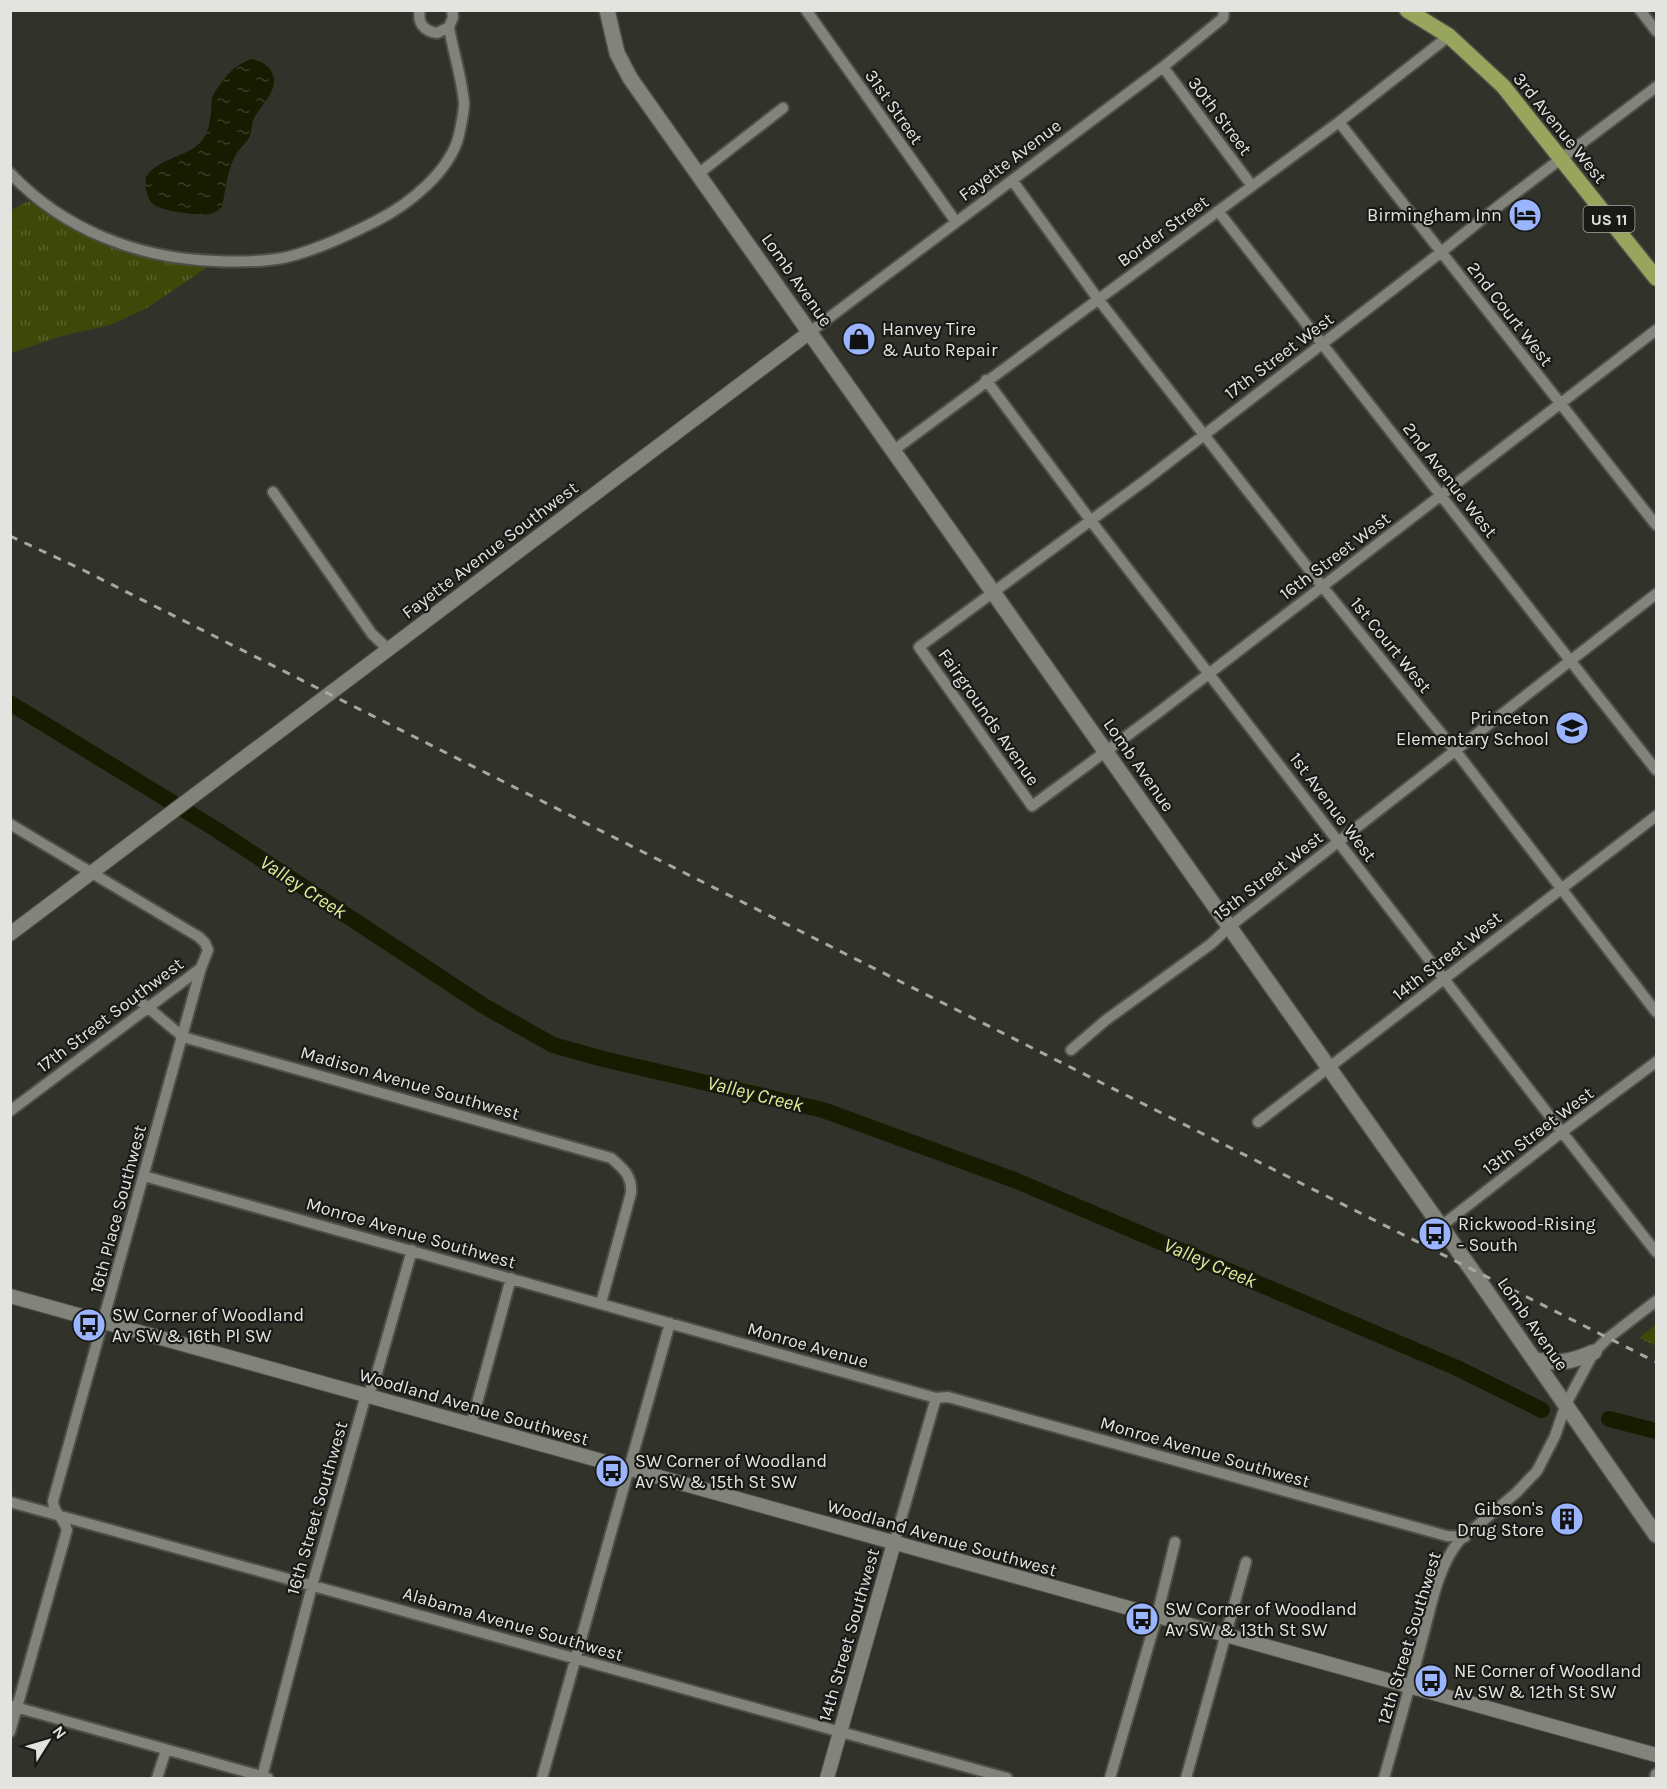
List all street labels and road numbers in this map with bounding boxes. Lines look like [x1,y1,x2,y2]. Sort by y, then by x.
street label: 31st Street [860,65,928,149]
street label: 3rd Avenue West [1508,68,1612,188]
street label: 30th Street [1183,72,1257,160]
street label: Fayette Avenue [954,114,1066,206]
street label: Border Street [1113,190,1213,272]
road number: US 11 [1584,206,1634,232]
street label: Lomb Avenue [757,229,837,331]
street label: 2nd Court West [1462,257,1558,371]
street label: 17th Street West [1220,308,1338,404]
street label: 2nd Avenue West [1398,418,1502,542]
street label: Fayette Avenue Southwest [398,476,583,623]
street label: 16th Street West [1275,507,1395,605]
street label: 1st Court West [1346,593,1436,697]
street label: Fairgrounds Avenue [933,644,1045,790]
street label: Lomb Avenue [1099,714,1179,816]
street label: 1st Avenue West [1285,748,1381,866]
street label: 15th Street West [1209,826,1327,926]
street label: 14th Street West [1388,906,1506,1005]
street label: 17th Street Southwest [32,953,188,1077]
street label: Madison Avenue Southwest [298,1041,522,1125]
street label: 13th Street West [1478,1082,1598,1180]
street label: 16th Place Southwest [85,1122,151,1296]
street label: Monroe Avenue Southwest [304,1193,519,1274]
street label: Lomb Avenue [1493,1273,1573,1375]
street label: Monroe Avenue [745,1317,871,1373]
street label: Woodland Avenue Southwest [357,1364,592,1450]
street label: Monroe Avenue Southwest [1098,1412,1313,1493]
street label: 16th Street Southwest [282,1418,352,1597]
street label: Woodland Avenue Southwest [825,1495,1060,1581]
street label: 14th Street Southwest [814,1546,884,1724]
street label: 12th Street Southwest [1372,1549,1446,1727]
street label: Alabama Avenue Southwest [400,1582,626,1666]

